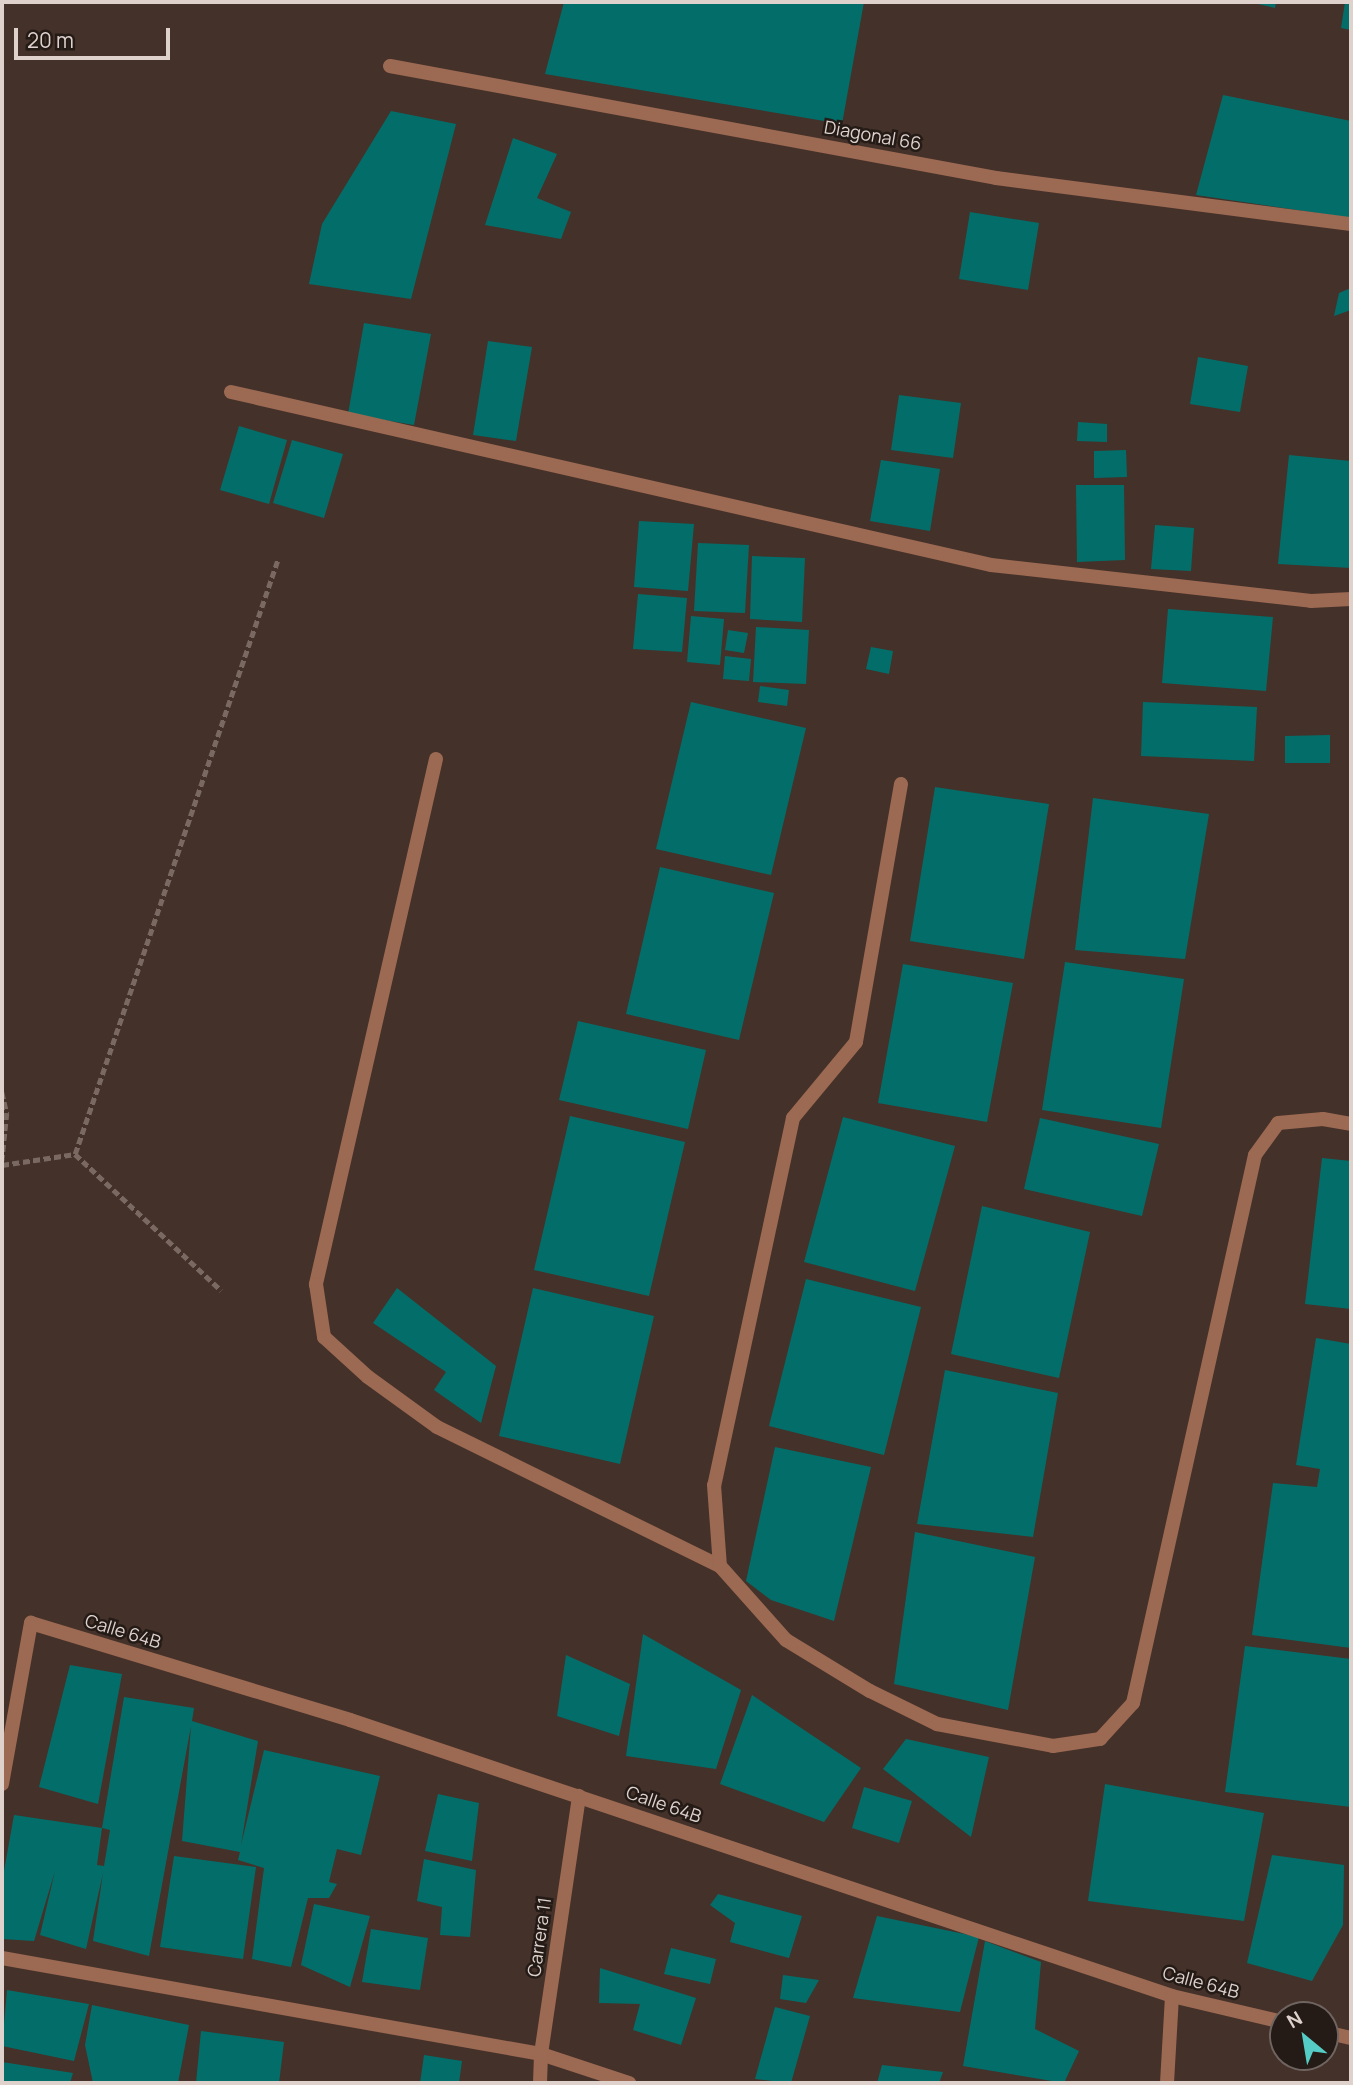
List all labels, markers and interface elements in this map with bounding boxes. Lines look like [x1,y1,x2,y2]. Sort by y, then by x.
scale bar [18,14,173,58]
text: 20 m [27,26,74,54]
street label: Diagonal 66 [823,116,923,154]
street label: Calle 64B [82,1609,164,1653]
street label: Calle 64B [624,1781,704,1827]
street label: Carrera 11 [523,1896,555,1978]
street label: Calle 64B [1160,1961,1242,2003]
north arrow [1269,2001,1339,2071]
text: N [1282,2005,1307,2034]

